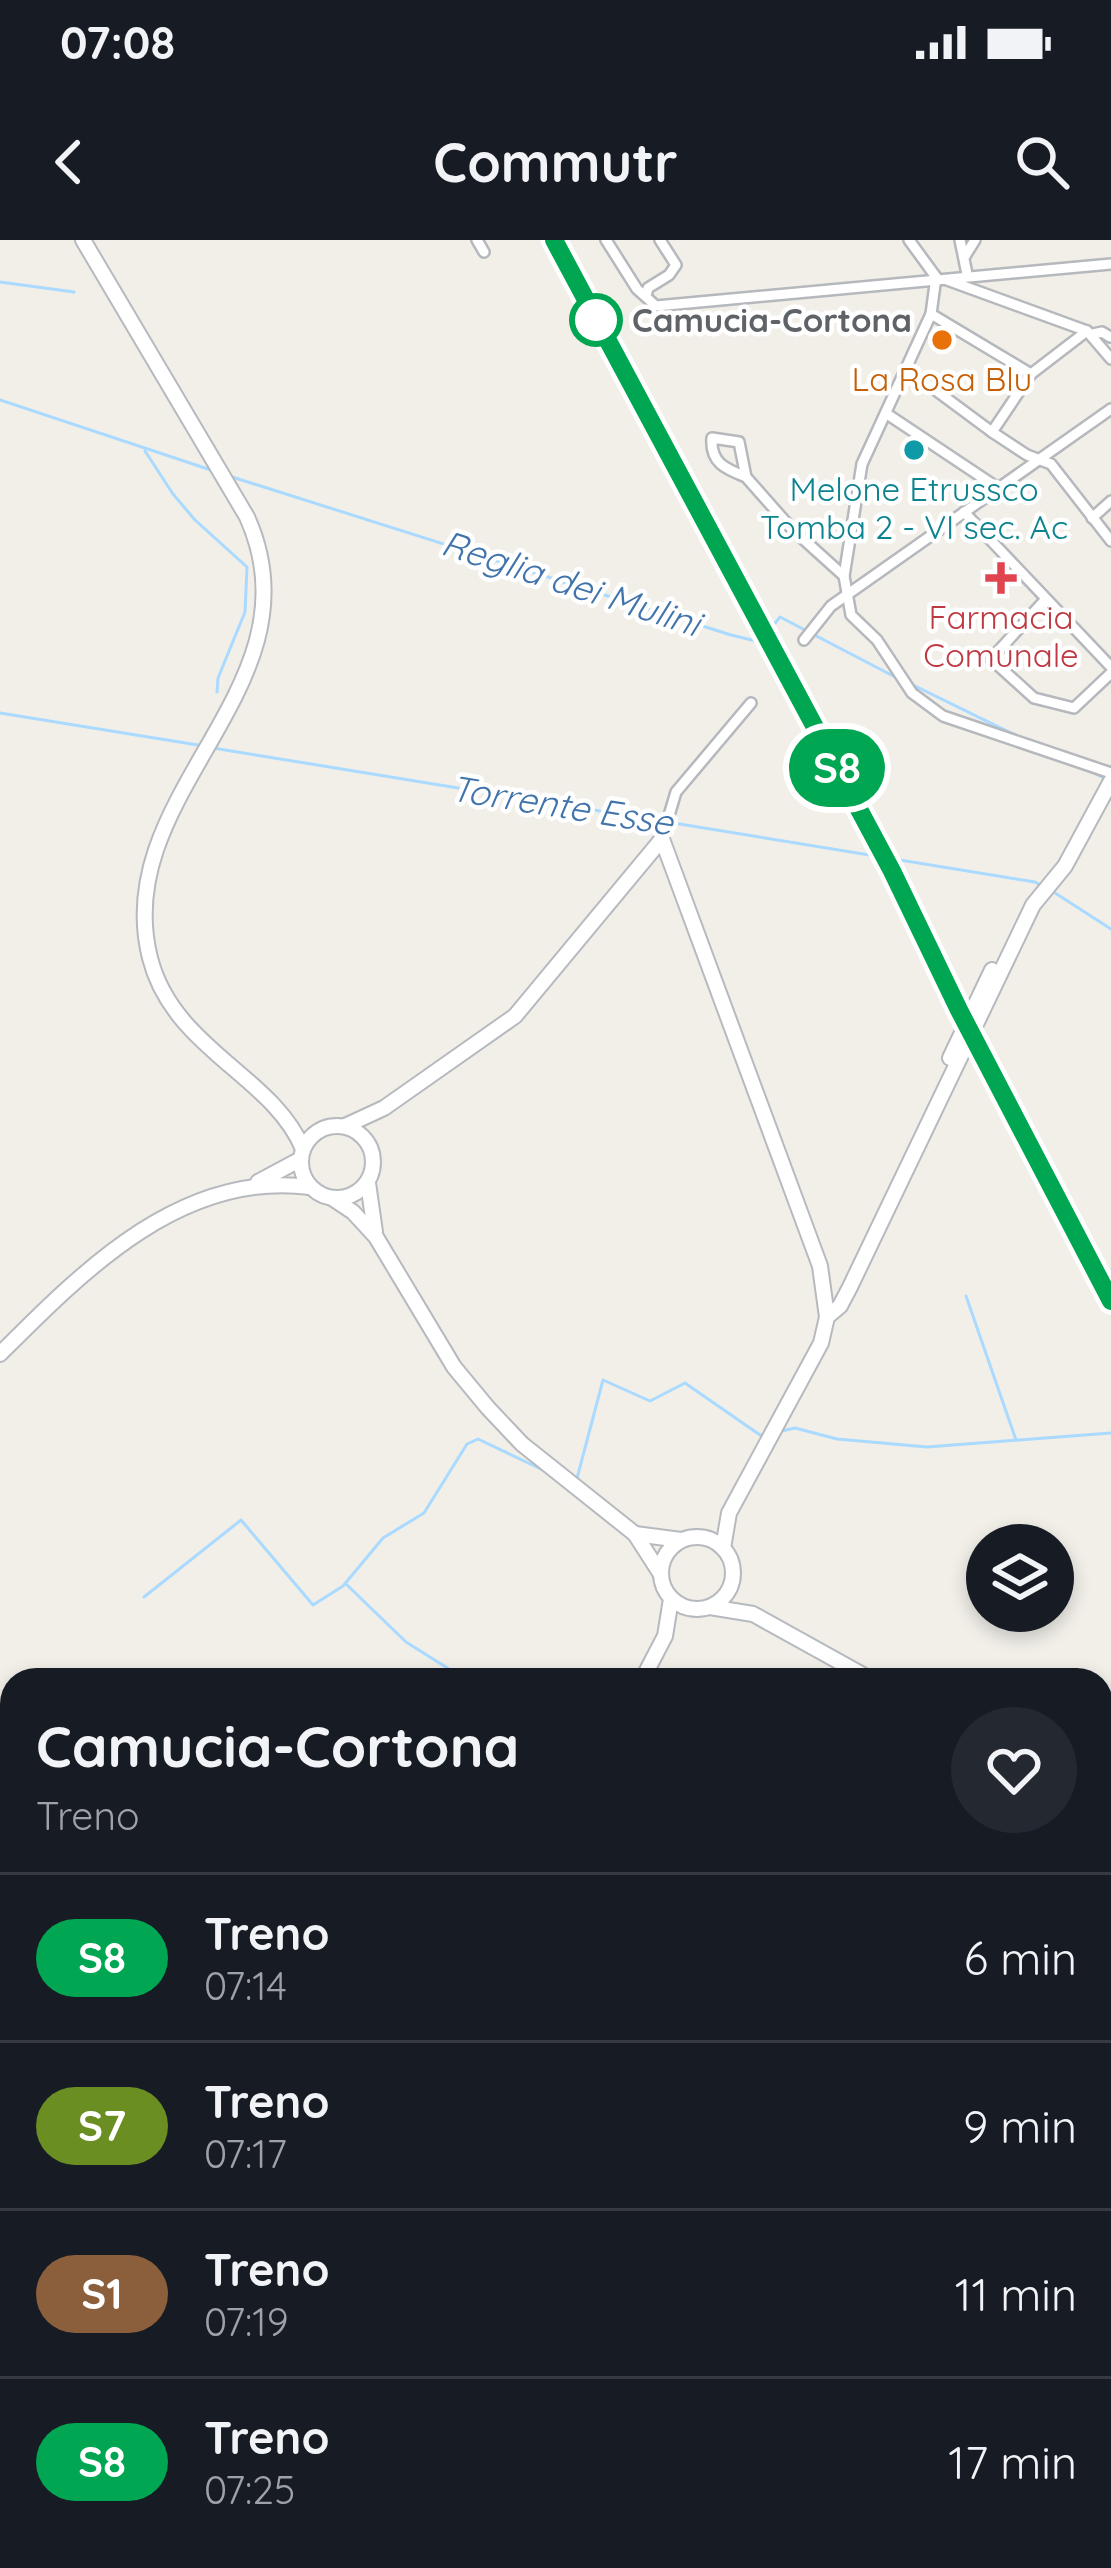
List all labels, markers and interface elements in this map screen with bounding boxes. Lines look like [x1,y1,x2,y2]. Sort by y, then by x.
text: 07:08 [60,14,175,70]
text: Commutr [433,128,678,196]
icon: back [36,129,102,195]
icon: search [1009,129,1075,195]
marker: Camucia-Cortona [571,295,621,345]
place label: Camucia-Cortona [632,299,912,340]
marker: La Rosa Blu [929,327,955,353]
place label: La Rosa Blu [852,358,1032,399]
marker: Melone Etrussco Tomba 2 - VI sec. Ac [901,437,927,463]
place label: Melone Etrussco Tomba 2 - VI sec. Ac [760,468,1068,547]
water label: Reglia dei Mulini [436,520,710,647]
marker: Farmacia Comunale [988,565,1014,591]
place label: Farmacia Comunale [923,596,1079,675]
line badge: S8 [783,729,891,807]
text: S8 [813,741,861,794]
water label: Torrente Esse [448,765,678,845]
map controls [966,1524,1074,1632]
button: layers [966,1524,1074,1632]
button: heart [951,1707,1077,1833]
text: Camucia-Cortona [36,1710,519,1781]
text: Treno [36,1791,140,1840]
text: Treno [204,1905,329,1961]
text: 6 min [964,1930,1077,1986]
text: S8 [78,1931,126,1984]
text: 07:14 [204,1961,287,2010]
text: Treno [204,2073,329,2129]
text: 9 min [963,2098,1077,2154]
text: S7 [78,2099,126,2152]
text: 07:17 [204,2129,287,2178]
text: Treno [204,2241,329,2297]
text: 11 min [955,2266,1077,2322]
text: S1 [81,2267,123,2320]
text: 07:19 [204,2297,289,2346]
text: Treno [204,2409,329,2465]
text: 17 min [948,2434,1077,2490]
text: S8 [78,2435,126,2488]
text: 07:25 [204,2465,295,2514]

